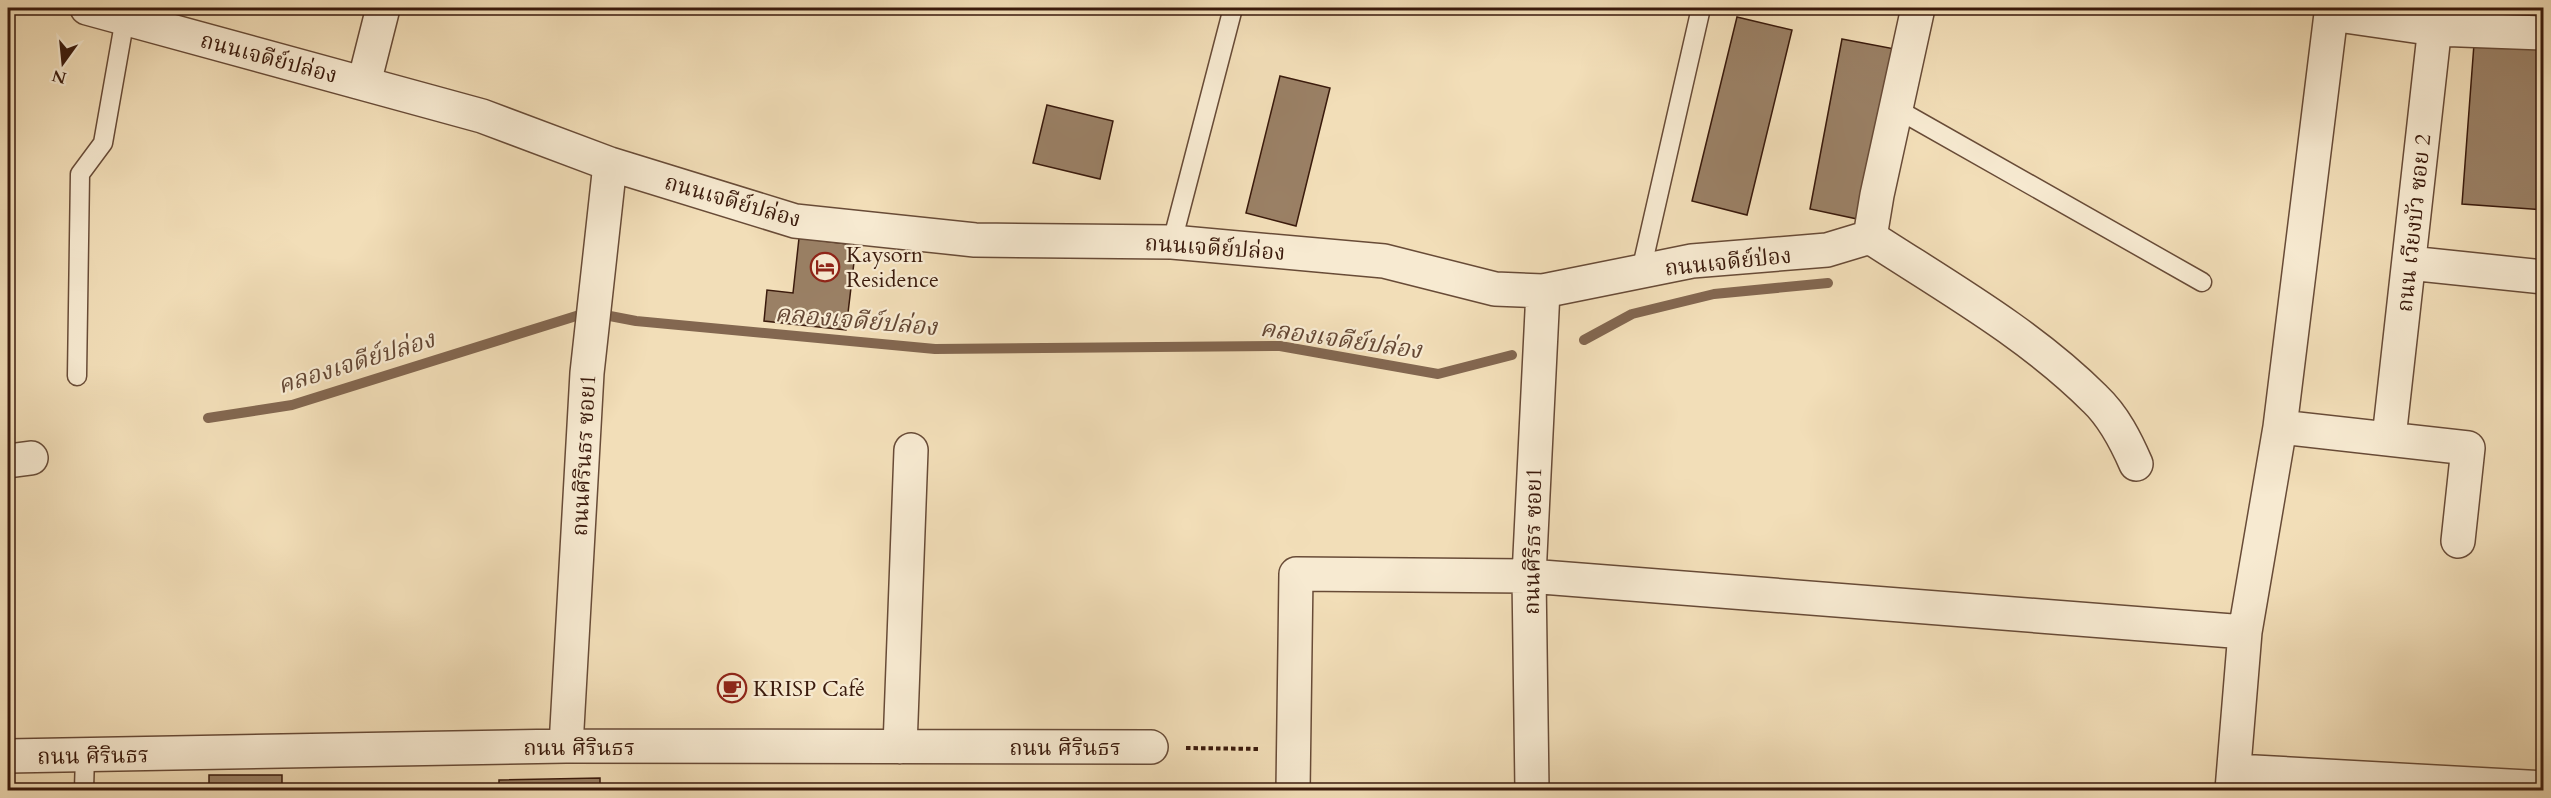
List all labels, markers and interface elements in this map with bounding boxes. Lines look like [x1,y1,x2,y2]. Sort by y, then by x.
street label: ถนนเจดีย์ปล่อง [197,25,341,91]
north arrow [33,33,93,93]
text: N [50,64,69,89]
street label: ถนน เวียงบัว ซอย 2 [2390,133,2438,314]
street label: ถนนเจดีย์ปล่อง [661,167,804,235]
street label: ถนนเจดีย์ปล่อง [1144,228,1286,268]
place label: Kaysorn Residence [846,240,939,295]
street label: ถนนเจดีย์ป่อง [1663,240,1793,284]
hotel icon: Kaysorn Residence [809,251,841,283]
water label: คลองเจดีย์ปล่อง [773,297,939,344]
water label: คลองเจดีย์ปล่อง [1258,312,1425,367]
water label: คลองเจดีย์ปล่อง [274,323,440,402]
street label: ถนนศิรินธร ซอย1 [565,373,603,537]
street label: ถนนศิริธร ซอย1 [1517,467,1549,615]
cafe icon: KRISP Café [716,672,748,704]
place label: KRISP Café [753,674,865,704]
street label: ถนน ศิรินธร [523,733,635,763]
street label: ถนน ศิรินธร [1009,733,1121,763]
street label: ถนน ศิรินธร [37,740,149,772]

